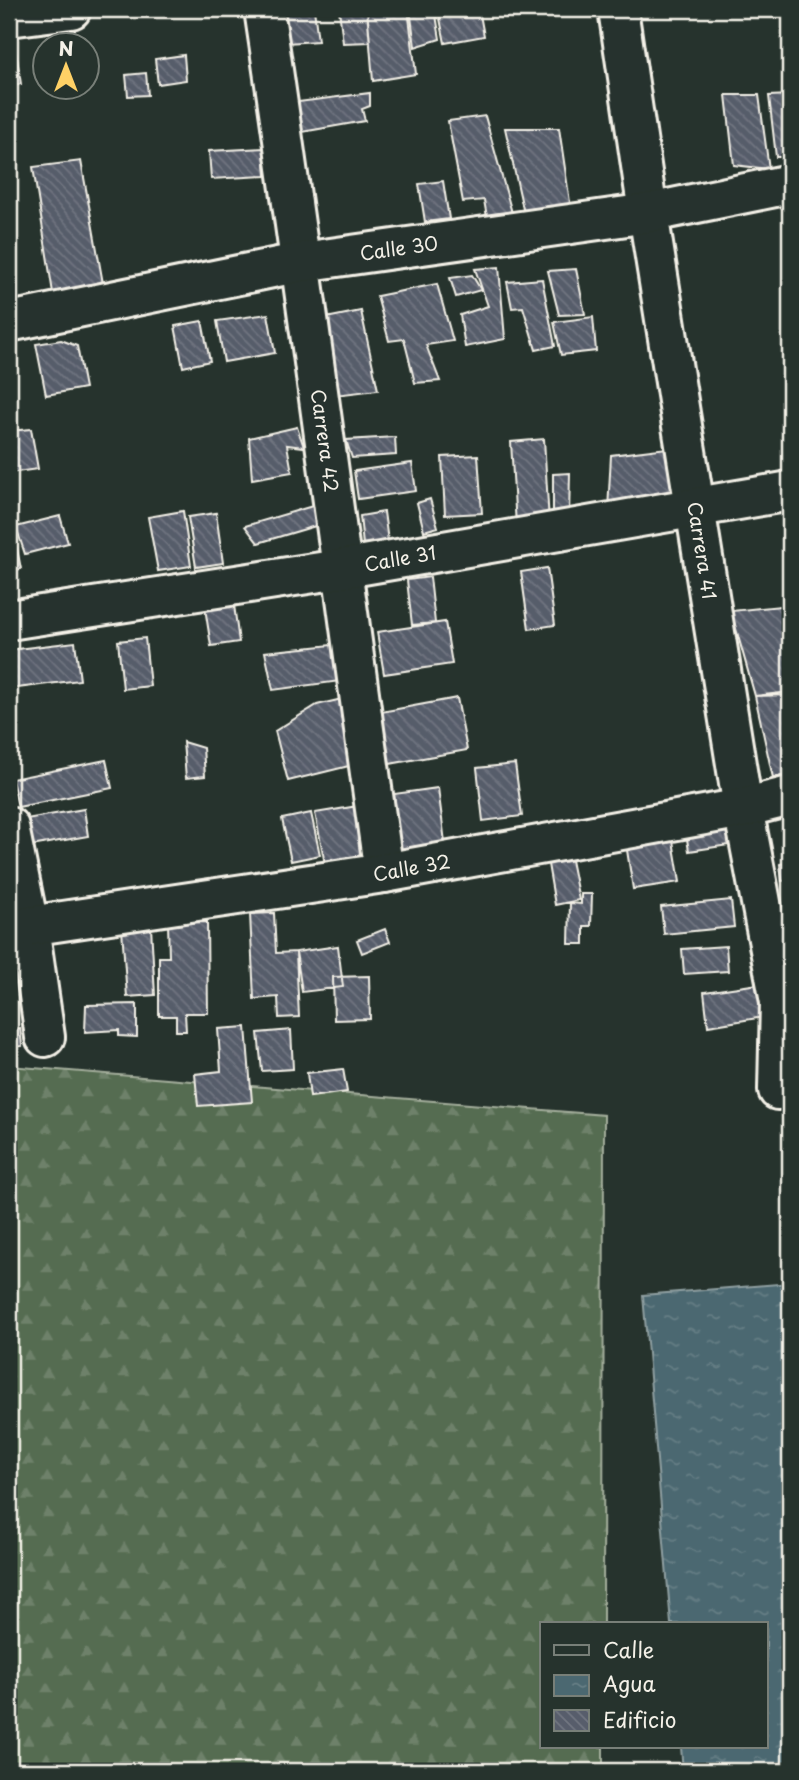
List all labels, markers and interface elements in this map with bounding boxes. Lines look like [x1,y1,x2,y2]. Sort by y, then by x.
north arrow [32,32,102,102]
text: N [58,34,74,62]
street label: Calle 30 [358,228,440,267]
street label: Carrera 42 [305,387,347,494]
street label: Carrera 41 [681,500,724,601]
street label: Calle 31 [362,538,438,578]
street label: Calle 32 [371,846,452,887]
legend [540,1622,768,1748]
text: Calle [603,1633,654,1665]
text: Agua [603,1667,656,1699]
text: Edificio [603,1703,676,1735]

